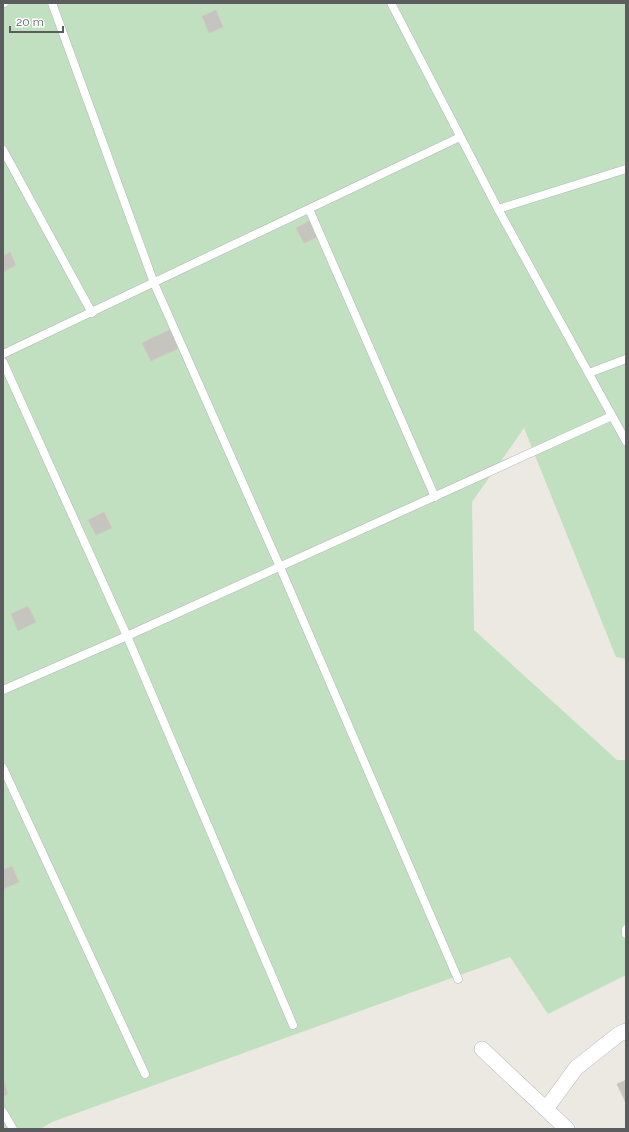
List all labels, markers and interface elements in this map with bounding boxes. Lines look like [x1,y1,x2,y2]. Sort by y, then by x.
scale bar [10,8,63,34]
text: 20 m [16,15,44,29]

